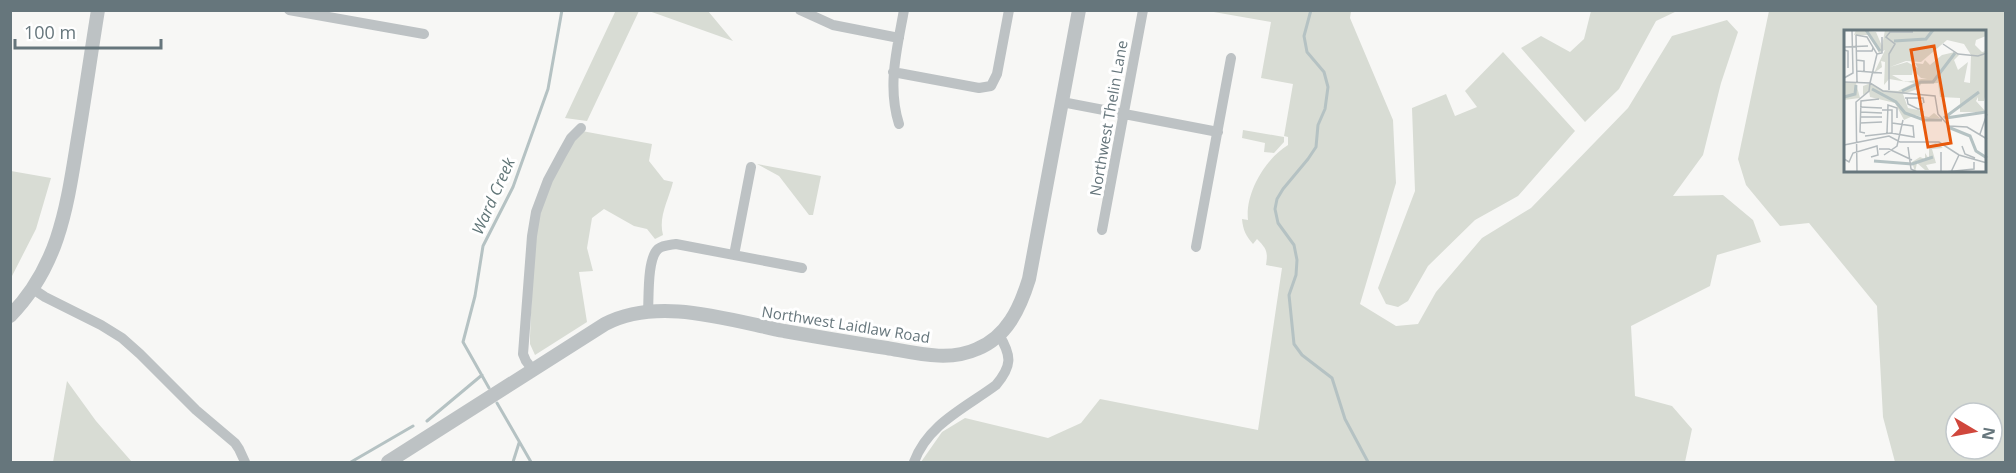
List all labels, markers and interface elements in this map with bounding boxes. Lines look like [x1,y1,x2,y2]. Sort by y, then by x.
scale bar [15,12,160,50]
text: 100 m [24,20,76,44]
inset map [1844,30,1986,172]
street label: Northwest Thelin Lane [1084,39,1132,197]
water label: Ward Creek [466,153,520,238]
street label: Northwest Laidlaw Road [760,301,932,347]
north arrow [1944,401,2004,461]
text: N [1977,425,2001,442]

